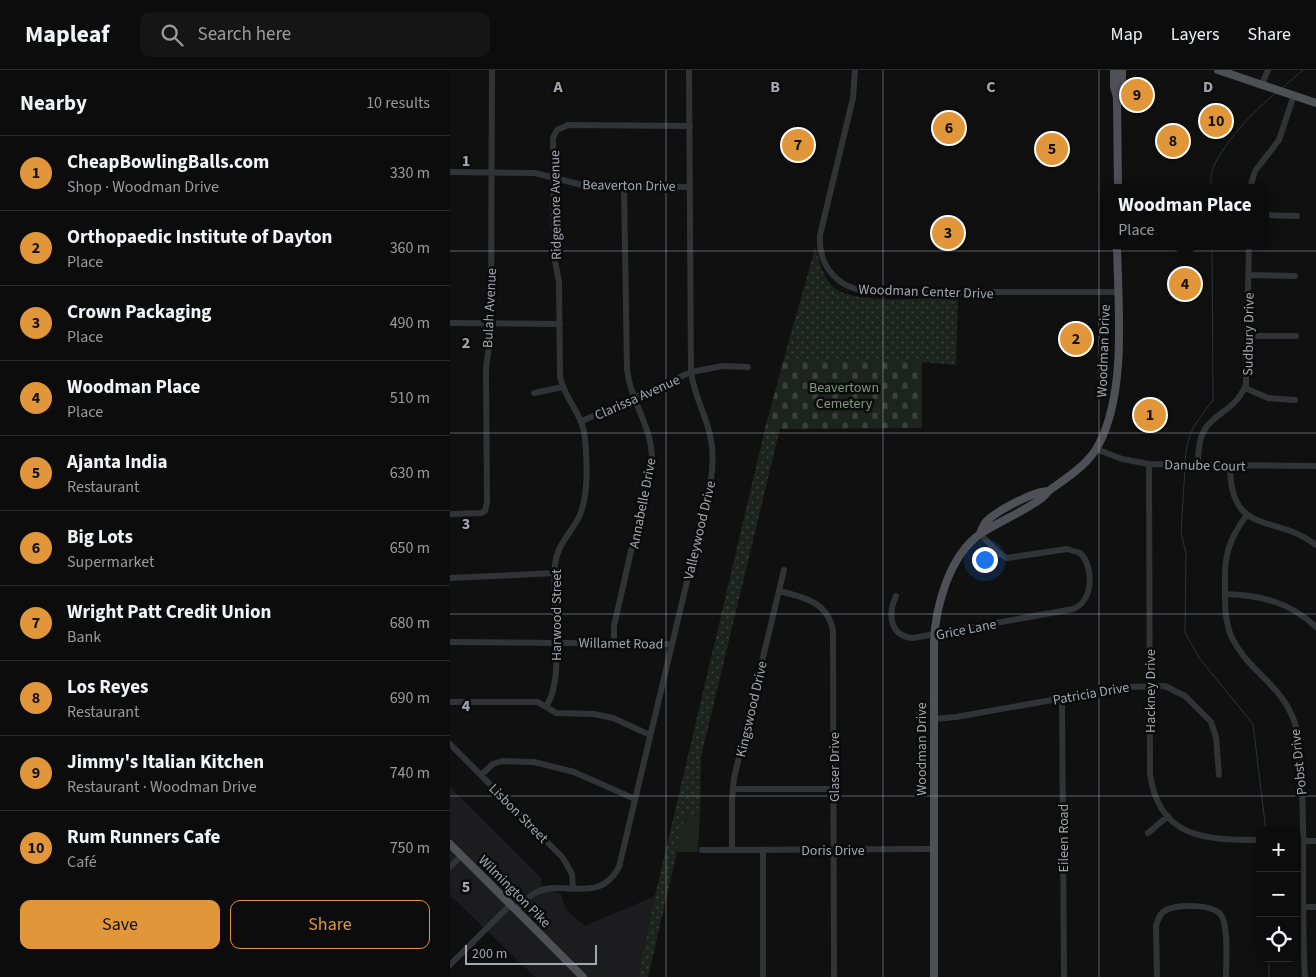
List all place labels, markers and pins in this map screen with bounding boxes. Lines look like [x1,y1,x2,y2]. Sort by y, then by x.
pin: 9 [1121,76,1153,114]
pin: 10 [1200,102,1232,140]
pin: 6 [933,109,965,147]
pin: 8 [1157,122,1189,160]
pin: 7 [782,126,814,164]
pin: 5 [1036,130,1068,168]
pin: 3 [932,214,964,252]
pin: 4 [1169,265,1201,303]
pin: 2 [1060,320,1092,358]
pin: 1 [1134,396,1166,434]

